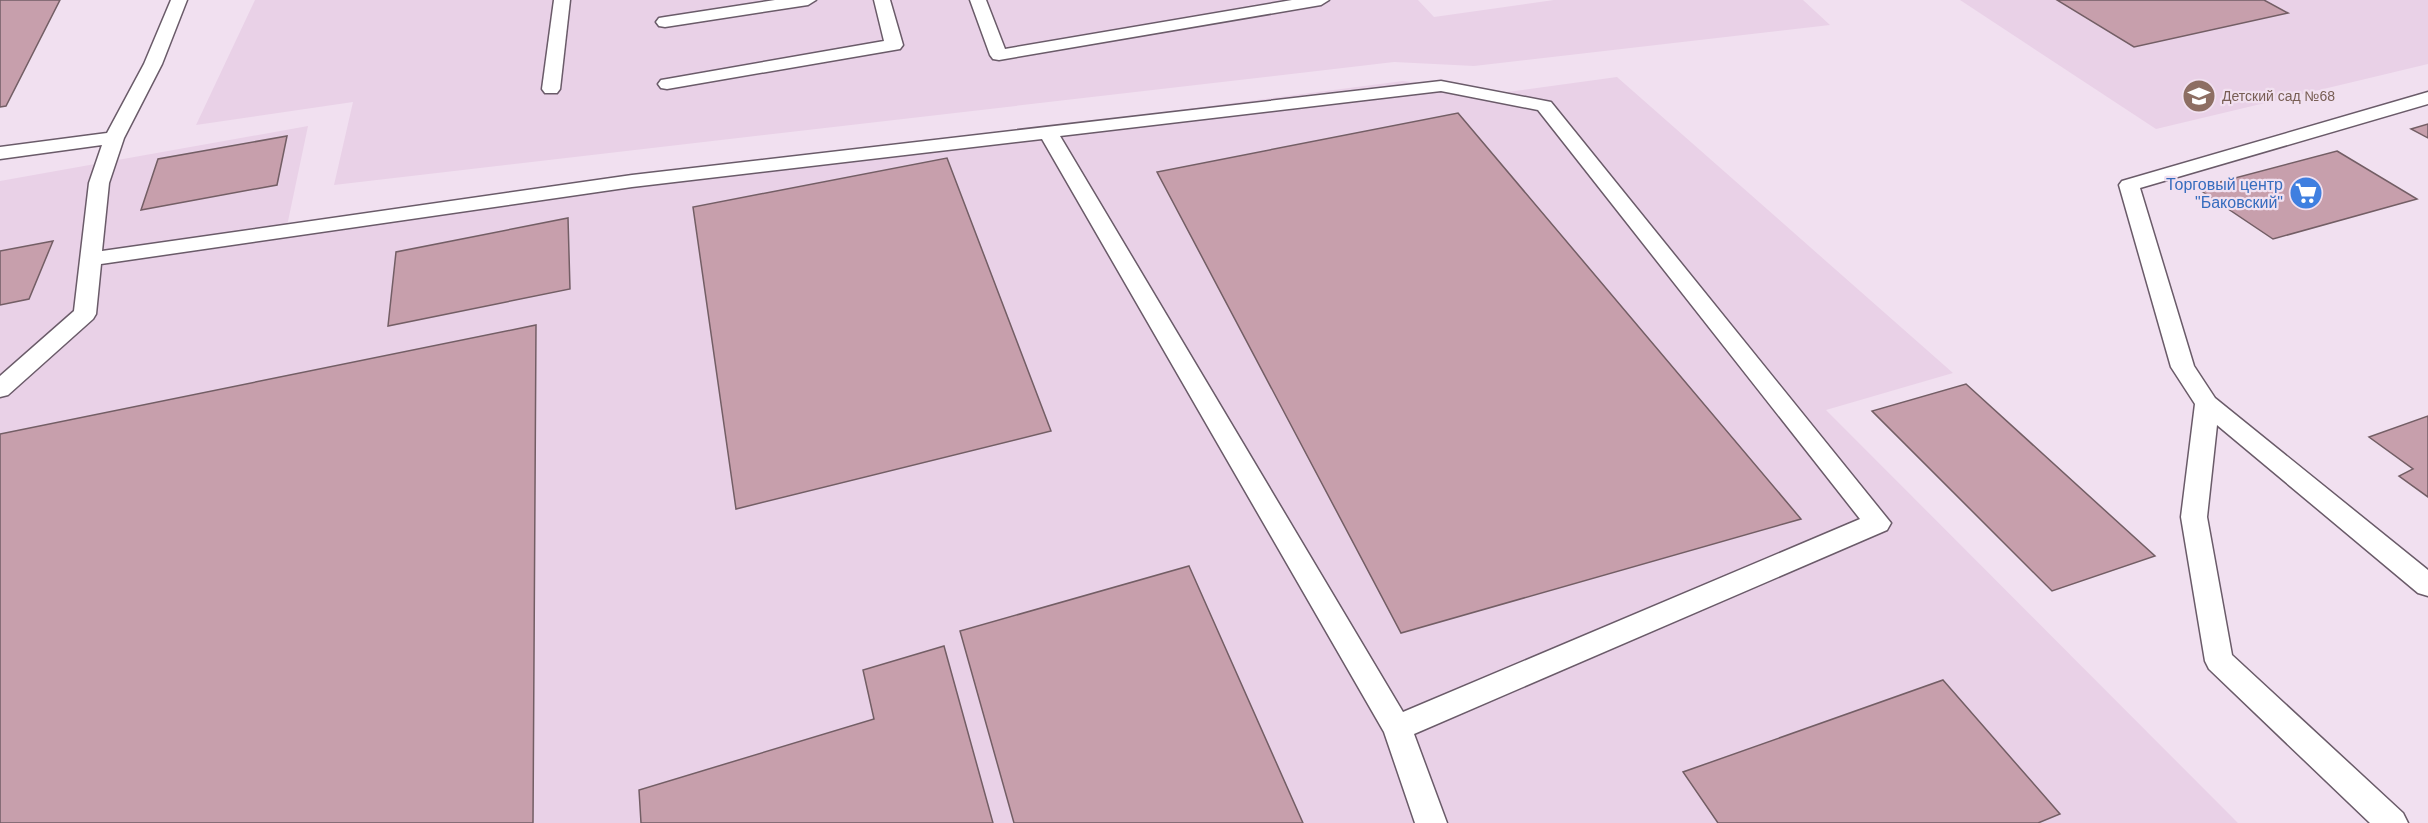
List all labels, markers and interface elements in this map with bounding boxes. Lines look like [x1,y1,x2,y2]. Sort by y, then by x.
school or university icon: Детский сад №68 [2181,78,2217,114]
place label: Детский сад №68 [2222,88,2335,104]
supermarket icon: Торговый центр "Баковский" [2288,175,2324,211]
place label: Торговый центр "Баковский" [2166,176,2283,211]

